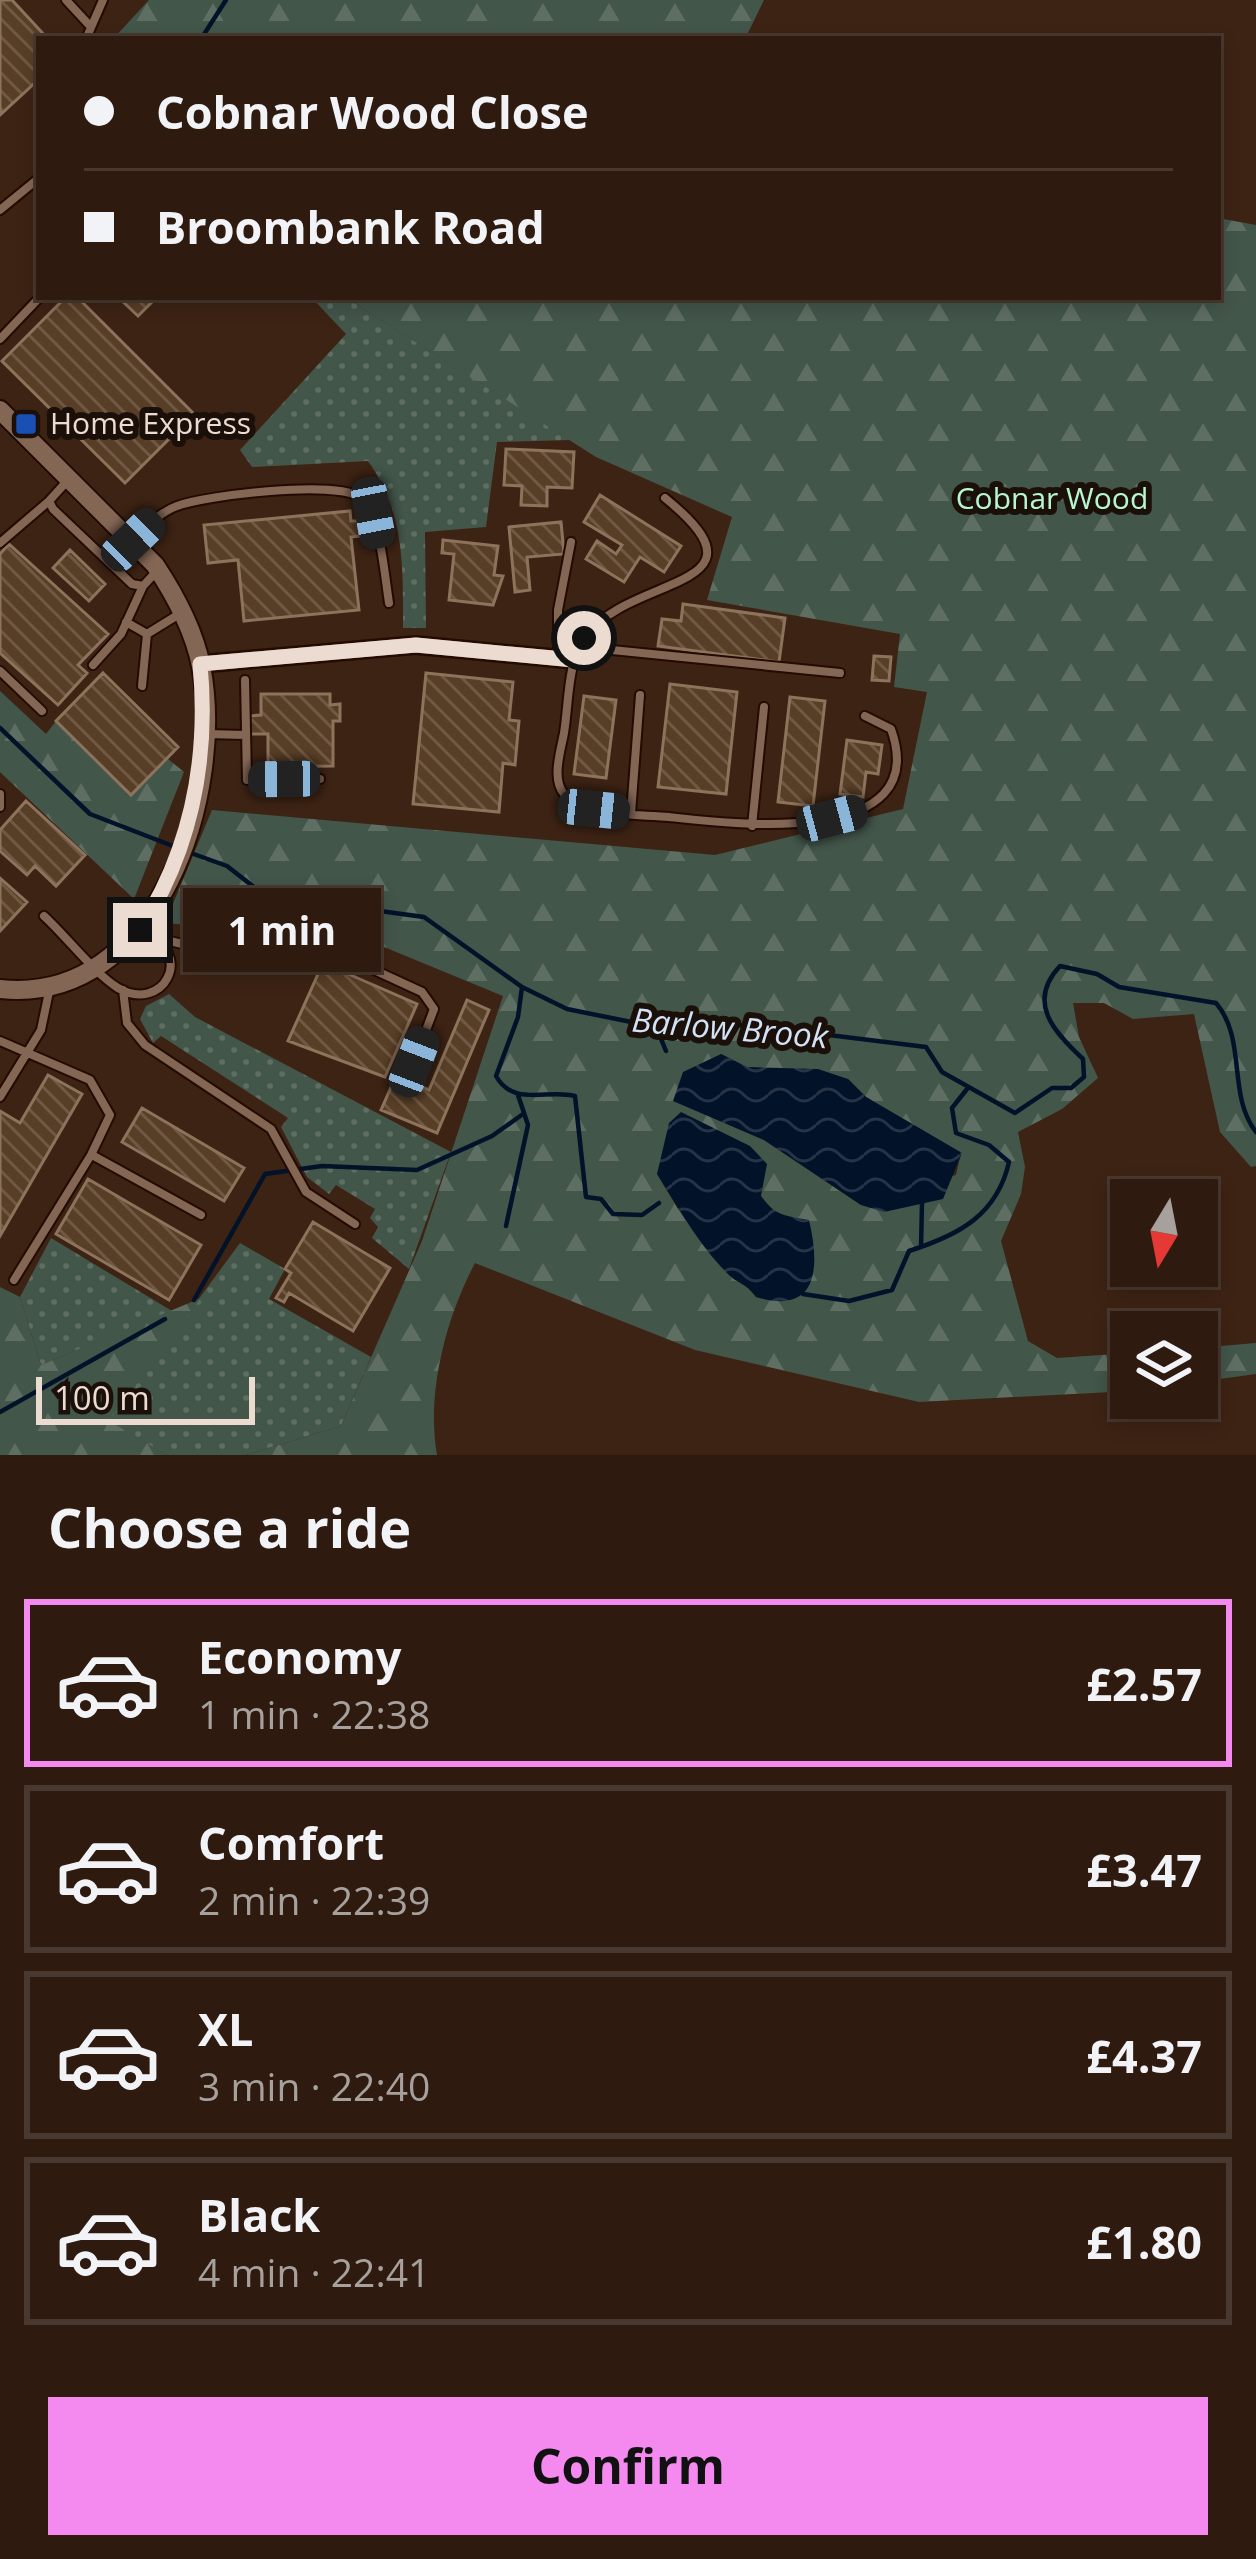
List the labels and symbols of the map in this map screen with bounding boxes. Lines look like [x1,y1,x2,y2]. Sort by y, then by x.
place label: Home Express [50,402,251,443]
marker: Home Express [13,411,39,437]
car [348,474,398,552]
park label: Cobnar Wood [956,477,1148,518]
car [95,502,171,578]
route start [557,611,611,665]
car [248,760,320,798]
car [556,787,632,831]
car [793,791,871,845]
callout: 1 min [182,888,380,972]
route end [113,903,167,957]
water label: Barlow Brook [630,997,832,1059]
car [384,1022,444,1102]
north arrow [1110,1179,1218,1287]
scale bar [36,1371,255,1424]

